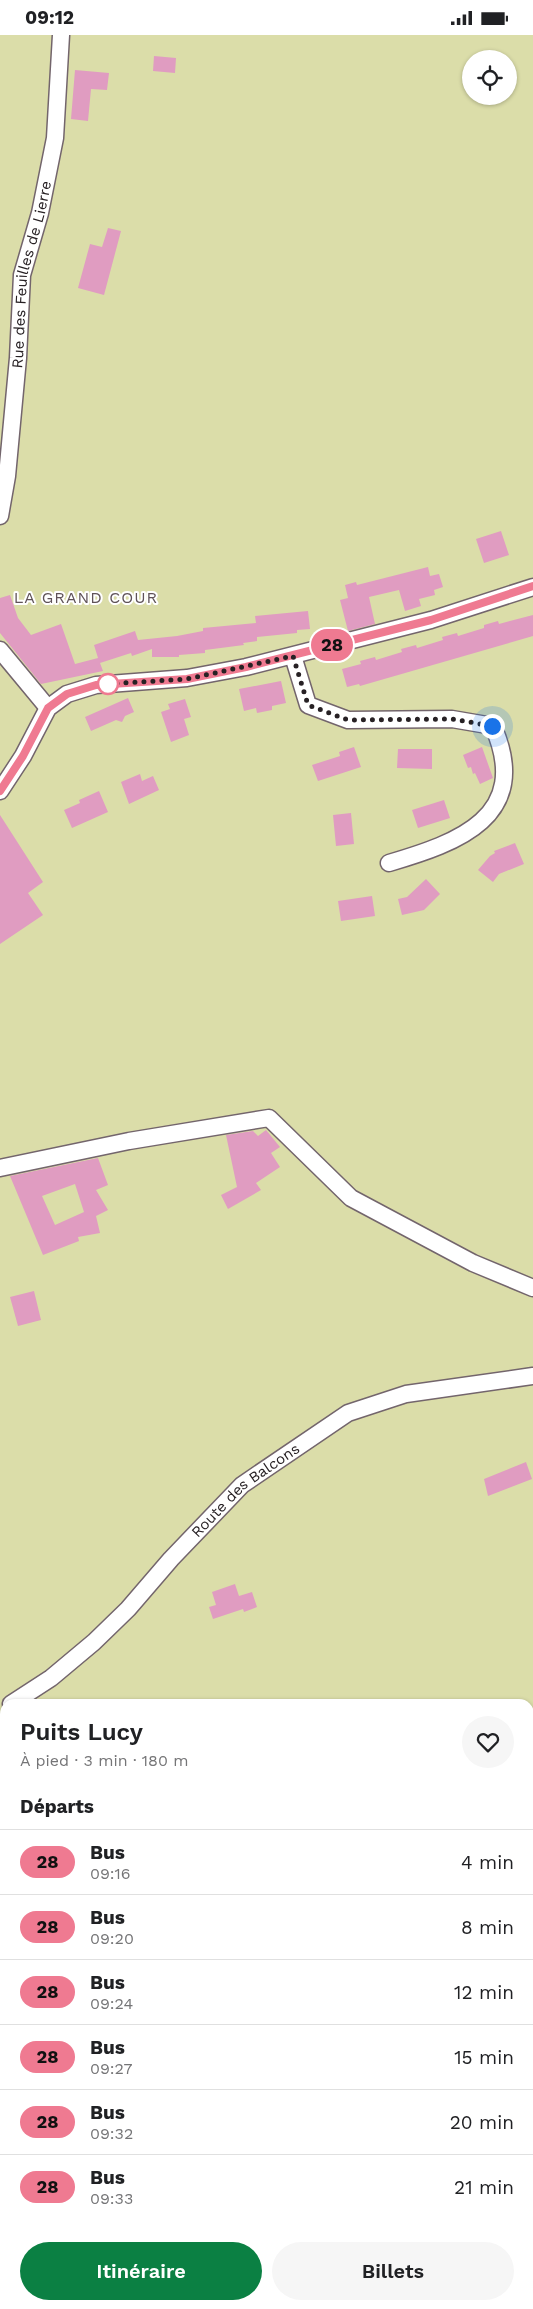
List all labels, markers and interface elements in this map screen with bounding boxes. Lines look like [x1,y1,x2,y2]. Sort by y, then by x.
text: 09:12 [25,6,74,29]
map controls [462,50,517,105]
button: locate [462,50,517,105]
street label: Rue des Feuilles de Lierre [8,179,55,369]
district label: LA GRAND COUR [14,588,158,607]
line badge: 28 [310,629,354,661]
text: 28 [321,634,343,655]
unlabelled marker [97,673,119,695]
your location [480,714,505,739]
street label: Route des Balcons [188,1439,303,1541]
button: heart [462,1716,514,1768]
text: Puits Lucy [20,1718,143,1746]
text: À pied · 3 min · 180 m [20,1751,189,1770]
text: Départs [20,1795,94,1818]
text: Bus [90,1841,125,1864]
text: 28 [36,1851,59,1872]
text: 4 min [461,1851,514,1874]
text: 09:16 [90,1864,131,1883]
text: Bus [90,1906,125,1929]
text: 28 [36,1916,59,1937]
text: 8 min [461,1916,514,1939]
text: 09:20 [90,1929,134,1948]
text: Bus [90,1971,125,1994]
text: 28 [36,1981,59,2002]
text: 12 min [454,1981,514,2004]
text: 09:24 [90,1994,133,2013]
text: Bus [90,2036,125,2059]
text: 28 [36,2046,59,2067]
text: 15 min [454,2046,514,2069]
text: 09:27 [90,2059,133,2078]
text: Bus [90,2101,125,2124]
text: 28 [36,2111,59,2132]
text: 20 min [450,2111,514,2134]
text: 09:32 [90,2124,133,2143]
text: Bus [90,2166,125,2189]
text: 28 [36,2176,59,2197]
text: 21 min [454,2176,514,2199]
text: 09:33 [90,2189,133,2208]
button: Itinéraire [20,2242,262,2300]
button: Billets [272,2242,514,2300]

